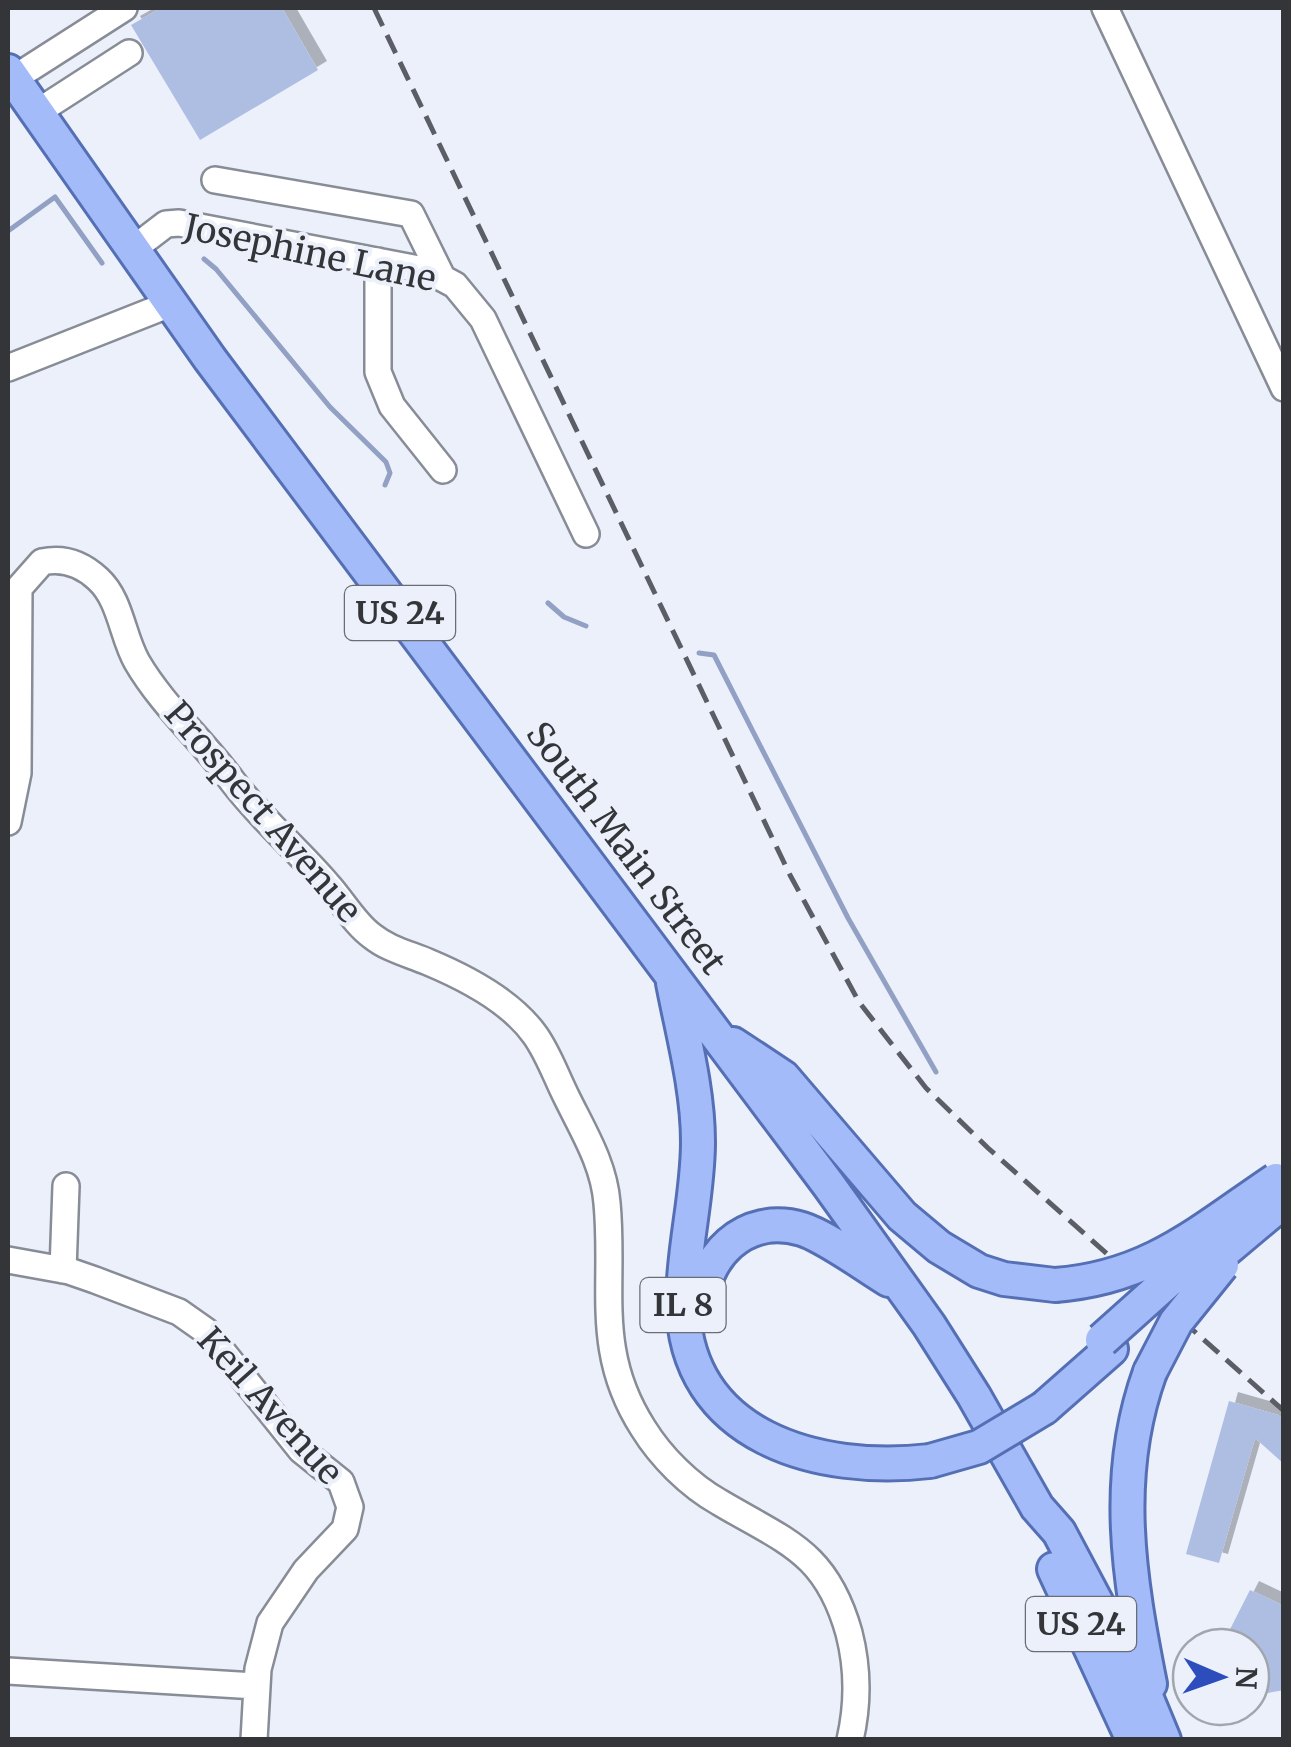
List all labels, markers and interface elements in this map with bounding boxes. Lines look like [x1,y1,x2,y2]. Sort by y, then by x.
street label: Josephine Lane [179,205,440,301]
road number: US 24 [345,586,455,640]
street label: Prospect Avenue [155,693,371,931]
street label: South Main Street [517,713,735,983]
road number: IL 8 [640,1278,726,1332]
street label: Keil Avenue [188,1318,352,1494]
road number: US 24 [1026,1597,1136,1651]
north arrow [1171,1627,1271,1727]
text: N [1228,1666,1264,1690]

